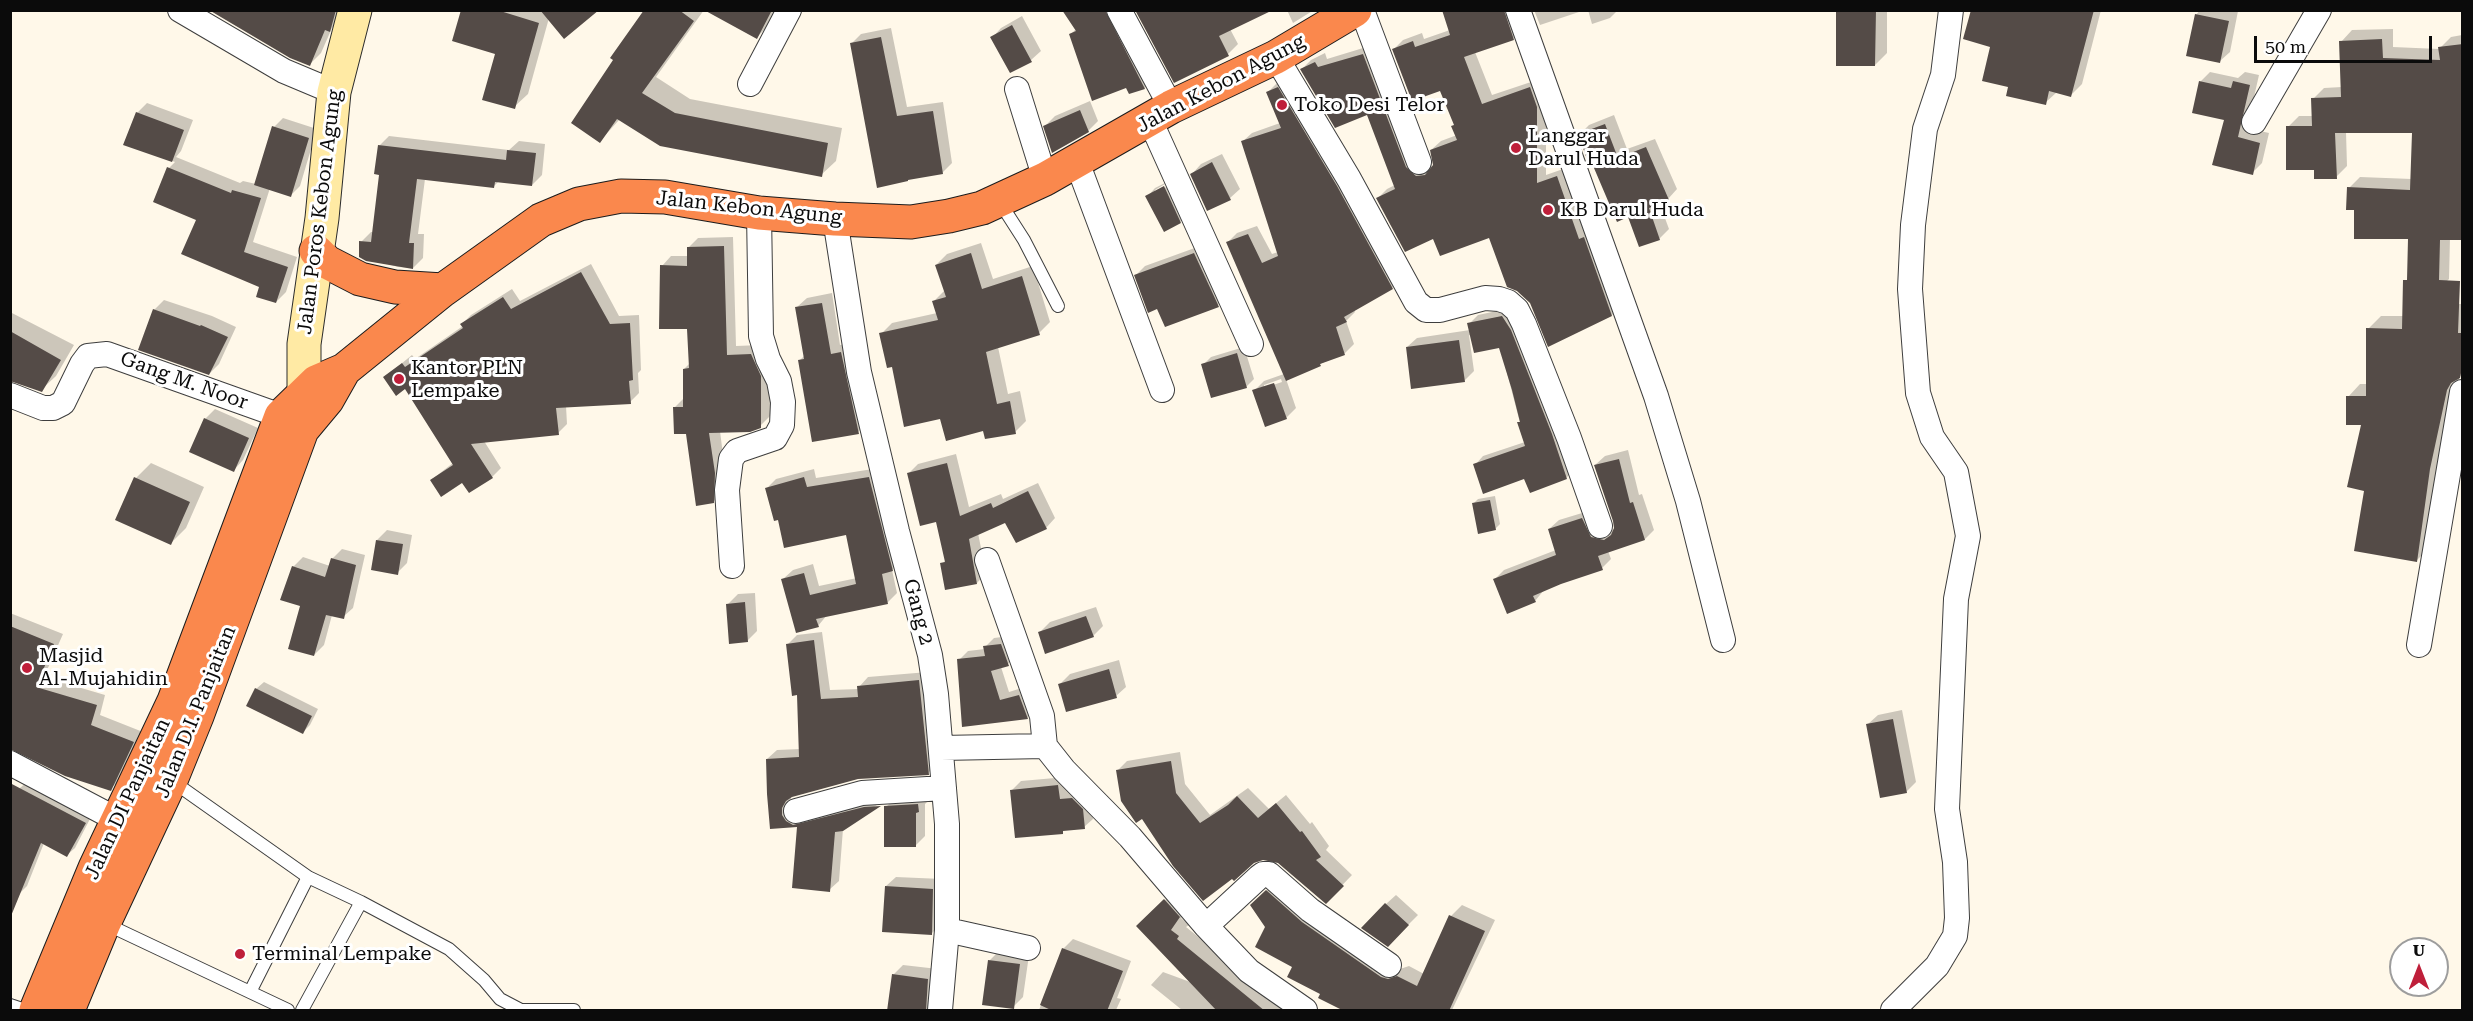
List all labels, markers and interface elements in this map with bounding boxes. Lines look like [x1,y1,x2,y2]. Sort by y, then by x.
scale bar [2257,24,2436,62]
street label: Jalan Kebon Agung [1133,30,1309,138]
text: 50 m [2265,36,2306,57]
street label: Jalan Poros Kebon Agung [293,88,347,336]
place label: Toko Desi Telor [1294,93,1445,117]
marker: Toko Desi Telor [1275,98,1289,112]
place label: Langgar Darul Huda [1528,124,1639,171]
marker: Langgar Darul Huda [1509,141,1523,155]
street label: Jalan Kebon Agung [655,186,843,230]
place label: KB Darul Huda [1560,198,1704,222]
marker: KB Darul Huda [1541,203,1555,217]
street label: Gang M. Noor [117,347,251,415]
place label: Kantor PLN Lempake [411,356,523,403]
marker: Kantor PLN Lempake [392,372,406,386]
street label: Gang 2 [898,576,938,648]
street label: Jalan D.I. Panjaitan [150,622,242,802]
place label: Masjid Al-Mujahidin [39,644,168,691]
marker: Masjid Al-Mujahidin [20,661,34,675]
street label: Jalan DI Panjaitan [80,715,176,883]
north arrow [2389,937,2449,997]
text: U [2413,941,2425,960]
place label: Terminal Lempake [252,942,431,966]
marker: Terminal Lempake [233,947,247,961]

